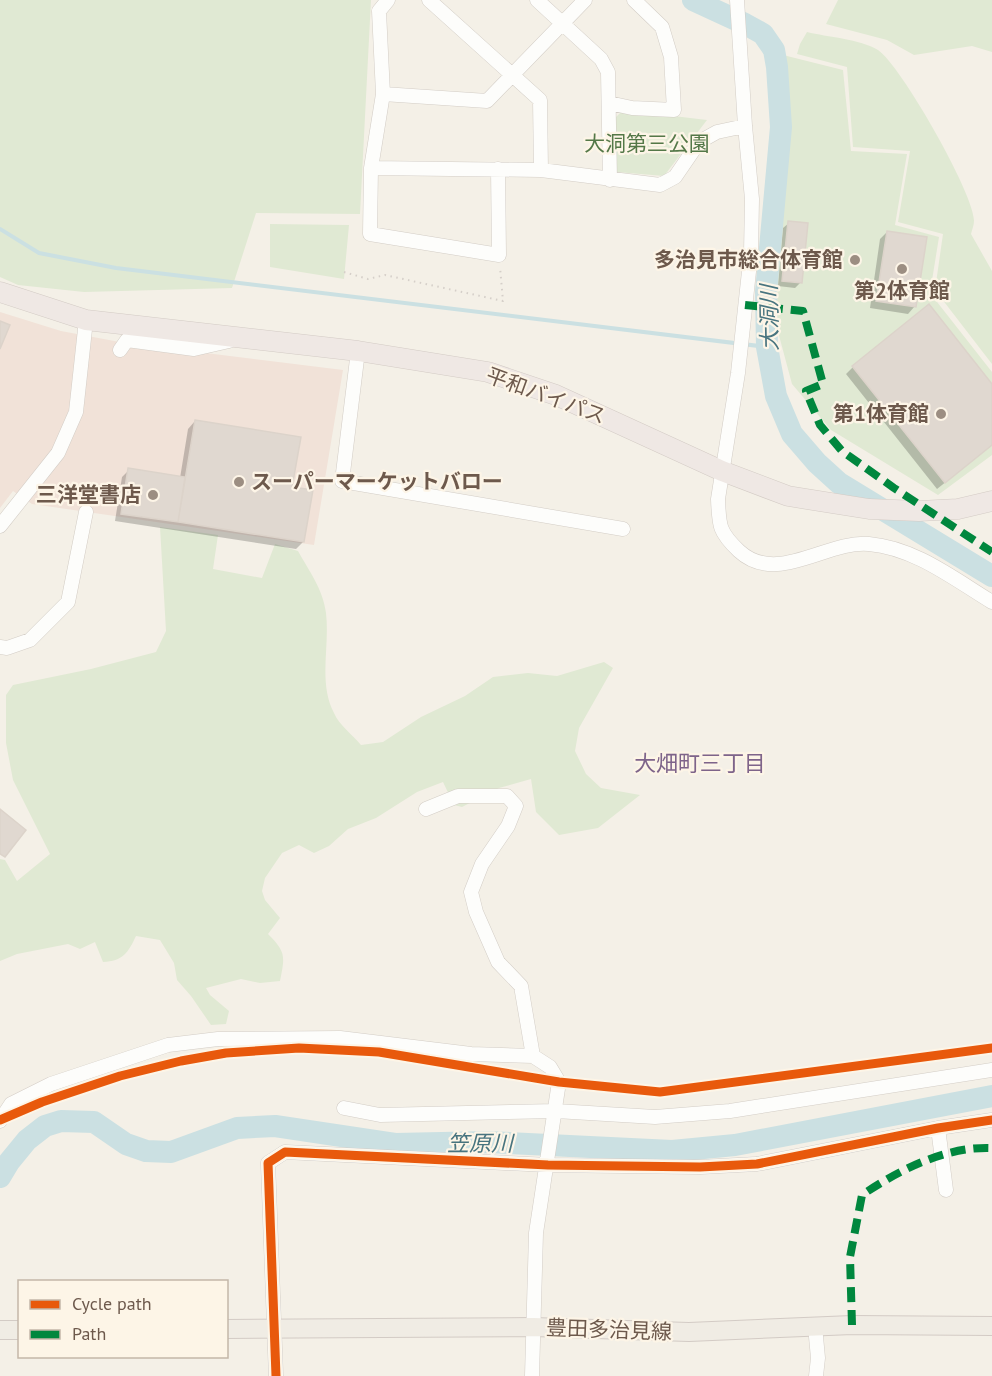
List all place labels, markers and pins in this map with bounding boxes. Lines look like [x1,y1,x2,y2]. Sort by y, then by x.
place label: 多治見市総合体育館 [654,246,843,273]
marker: 多治見市総合体育館 [848,253,862,267]
marker: 第2体育館 [895,262,909,276]
place label: 第2体育館 [854,277,950,304]
place label: 第1体育館 [833,400,929,427]
marker: 第1体育館 [934,407,948,421]
place label: スーパーマーケットバロー [251,468,503,495]
marker: スーパーマーケットバロー [232,475,246,489]
place label: 三洋堂書店 [36,481,141,508]
marker: 三洋堂書店 [146,488,160,502]

